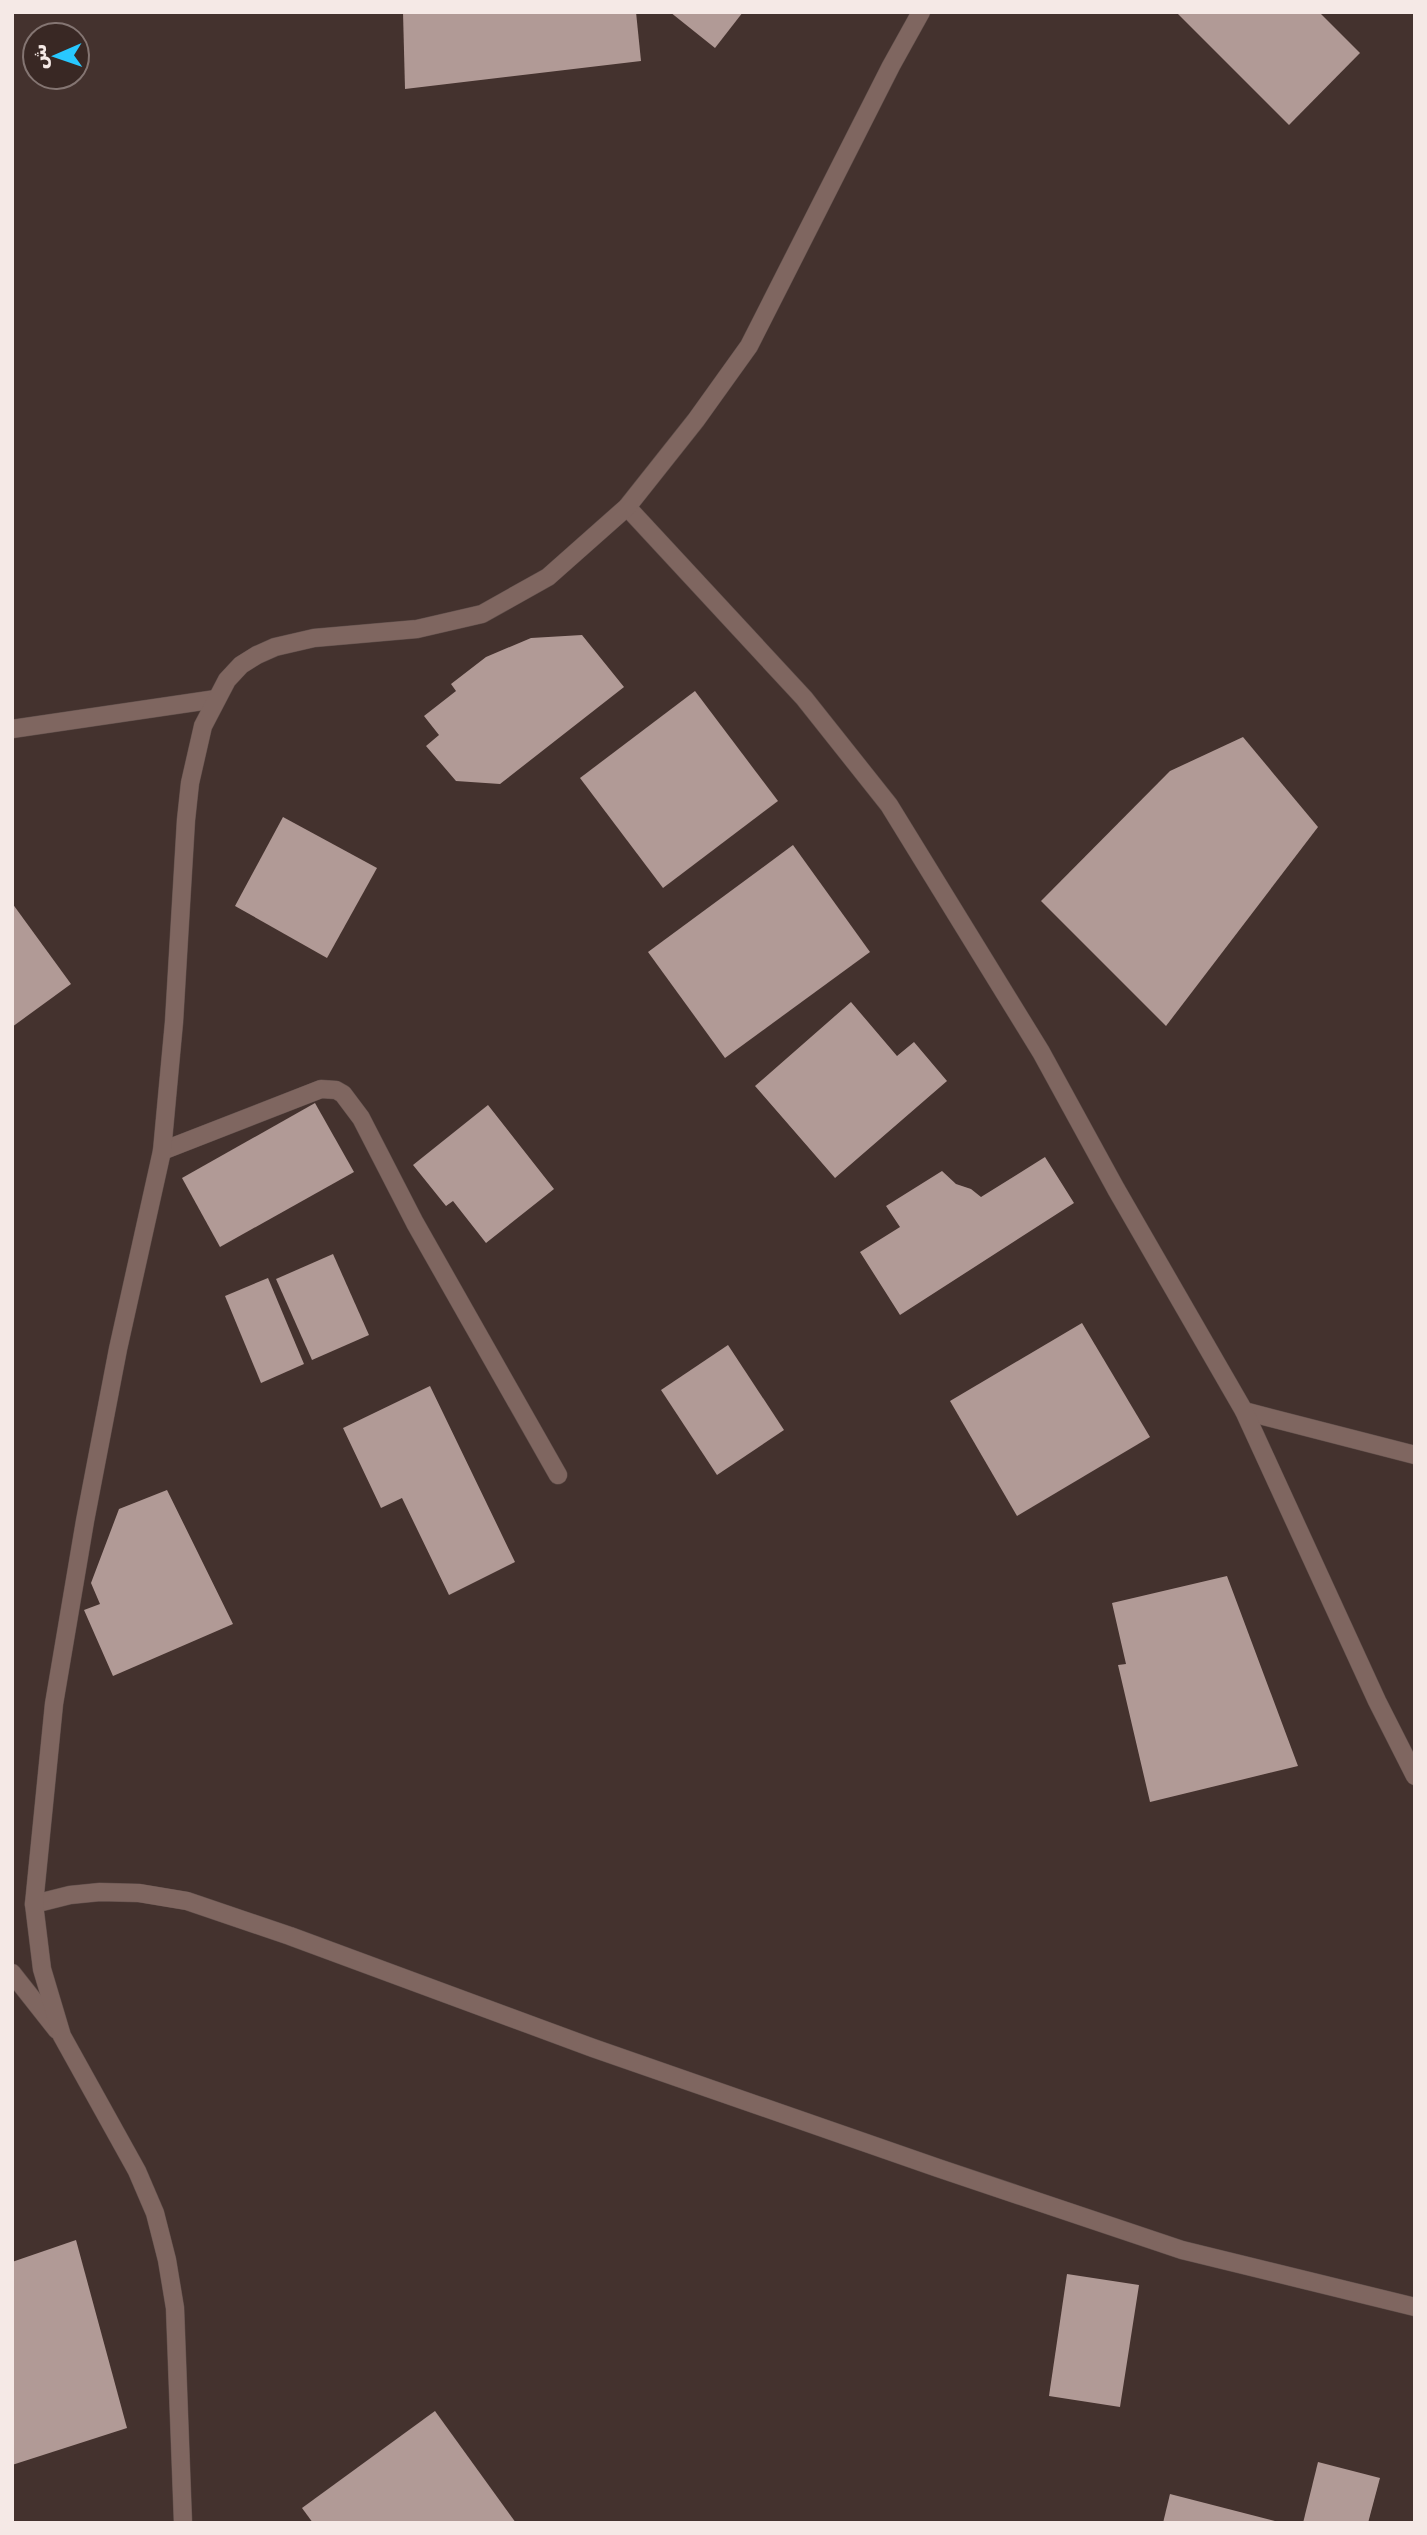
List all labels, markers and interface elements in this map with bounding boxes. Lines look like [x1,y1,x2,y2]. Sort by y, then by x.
north arrow [21,21,91,91]
text: ش [28,43,51,70]

